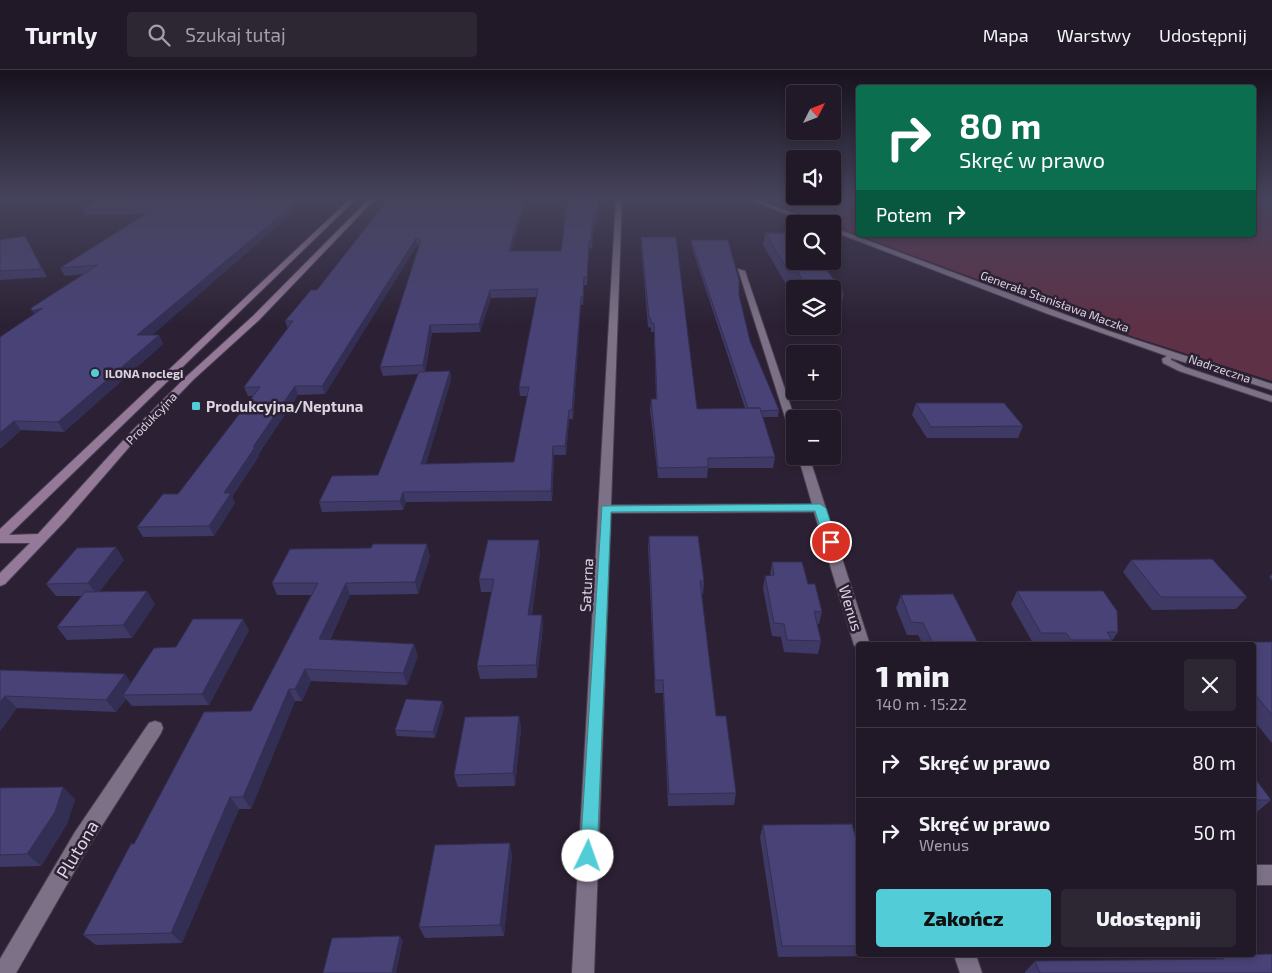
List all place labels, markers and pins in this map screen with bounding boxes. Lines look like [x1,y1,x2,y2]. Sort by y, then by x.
place label: ILONA noclegi [105,366,183,380]
marker: ILONA noclegi [89,367,101,379]
place label: Produkcyjna/Neptuna [206,397,363,416]
marker: Produkcyjna/Neptuna [190,400,202,412]
pin [810,521,852,563]

